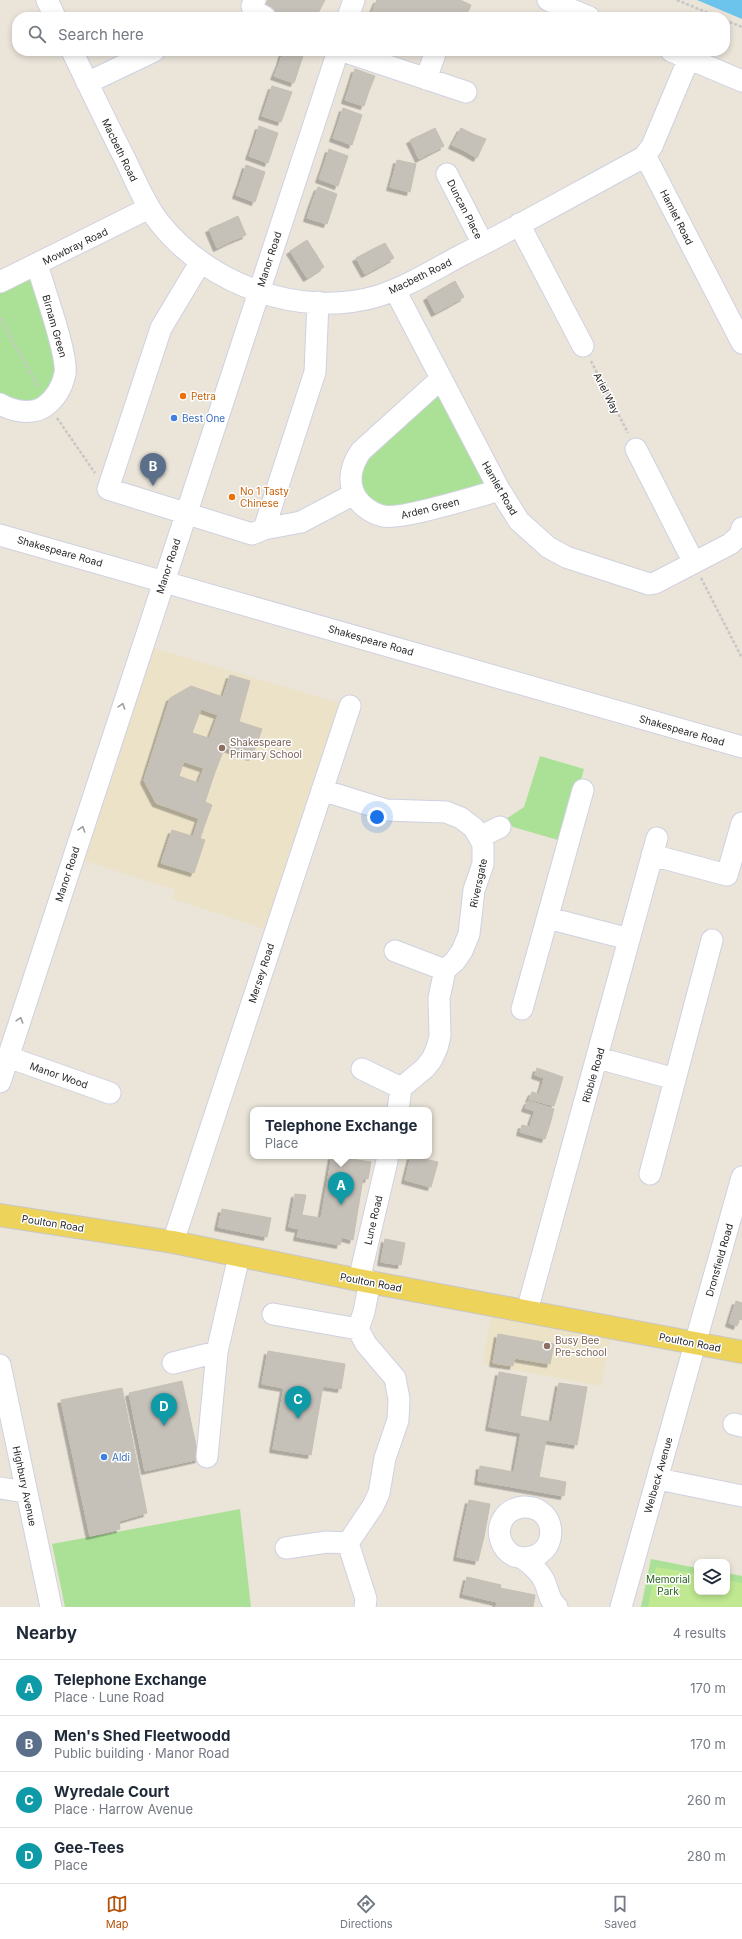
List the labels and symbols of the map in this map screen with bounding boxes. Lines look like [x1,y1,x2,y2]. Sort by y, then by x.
street label: Macbeth Road [100,117,140,183]
street label: Duncan Place [445,177,485,241]
street label: Hamlet Road [658,187,696,247]
street label: Mowbray Road [40,225,110,267]
street label: Manor Road [254,230,284,288]
street label: Macbeth Road [387,256,453,296]
street label: Birnam Green [40,293,70,359]
street label: Ariel Way [591,370,623,416]
place label: Petra [191,390,216,402]
marker: Petra [178,391,188,401]
place label: Best One [182,412,225,424]
marker: Best One [169,413,179,423]
pin: B [140,453,166,486]
street label: Hamlet Road [480,459,520,517]
place label: No 1 Tasty Chinese [240,485,289,509]
marker: No 1 Tasty Chinese [227,492,237,502]
street label: Arden Green [400,495,461,521]
street label: Shakespeare Road [16,533,104,569]
street label: Manor Road [153,537,183,595]
street label: Shakespeare Road [327,622,415,658]
one-way arrow [118,703,126,710]
street label: Shakespeare Road [638,712,726,748]
place label: Shakespeare Primary School [230,736,302,760]
marker: Shakespeare Primary School [217,743,227,753]
your location [367,807,387,827]
one-way arrow [77,826,86,833]
street label: Manor Road [52,845,82,903]
street label: Riversgate [467,857,489,909]
street label: Mersey Road [246,942,276,1004]
one-way arrow [15,1016,24,1023]
street label: Ribble Road [579,1046,607,1104]
street label: Manor Wood [28,1059,90,1091]
pin: A [328,1172,354,1205]
street label: Lune Road [362,1194,384,1246]
street label: Poulton Road [21,1212,85,1234]
street label: Dronsfield Road [703,1222,735,1298]
street label: Poulton Road [339,1270,403,1294]
street label: Poulton Road [658,1330,722,1354]
place label: Busy Bee Pre-school [555,1334,607,1358]
marker: Busy Bee Pre-school [542,1341,552,1351]
pin: C [285,1386,311,1419]
pin: D [151,1393,177,1426]
street label: Welbeck Avenue [641,1435,675,1514]
street label: Highbury Avenue [11,1445,39,1527]
place label: Aldi [112,1451,130,1463]
marker: Aldi [99,1452,109,1462]
park label: Memorial Park [646,1573,690,1597]

